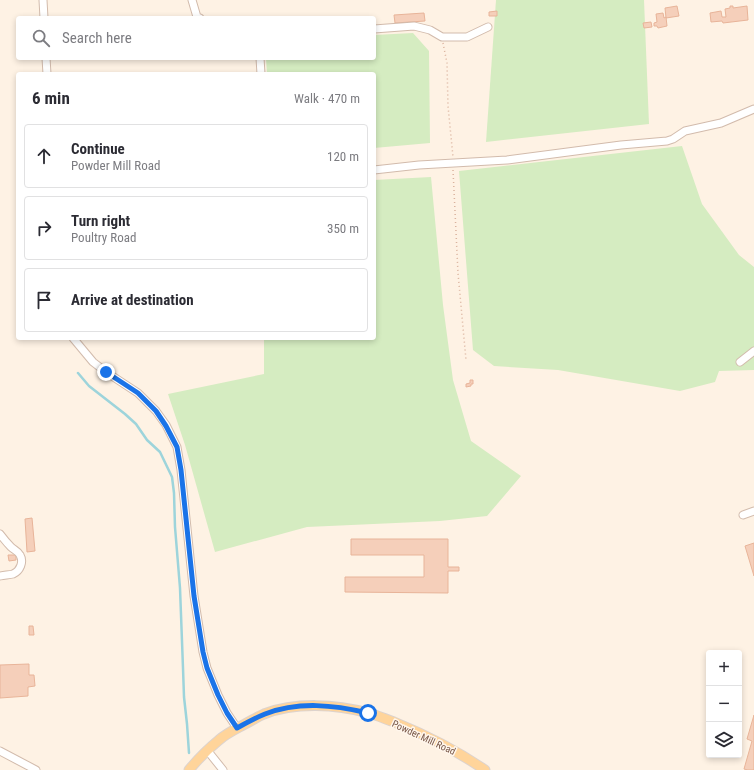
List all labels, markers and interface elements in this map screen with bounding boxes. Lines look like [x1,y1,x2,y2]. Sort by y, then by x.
search box [16,16,376,60]
icon: search [30,27,52,49]
text: Search here [62,29,132,47]
text: 6 min [32,88,70,108]
text: Walk · 470 m [294,91,360,106]
text: Continue [71,140,125,158]
icon: ahead [33,145,55,167]
text: 120 m [327,149,359,164]
text: Powder Mill Road [71,158,160,173]
text: Turn right [71,212,130,230]
icon: right [33,217,55,239]
text: 350 m [327,221,359,236]
text: Poultry Road [71,230,136,245]
icon: arrive [33,289,55,311]
text: Arrive at destination [71,291,194,309]
route end [97,363,115,381]
map controls [706,650,742,758]
button: + [706,650,742,686]
button: − [706,686,742,722]
route start [359,704,377,722]
street label: Powder Mill Road [390,718,457,757]
button: layers [706,722,742,758]

